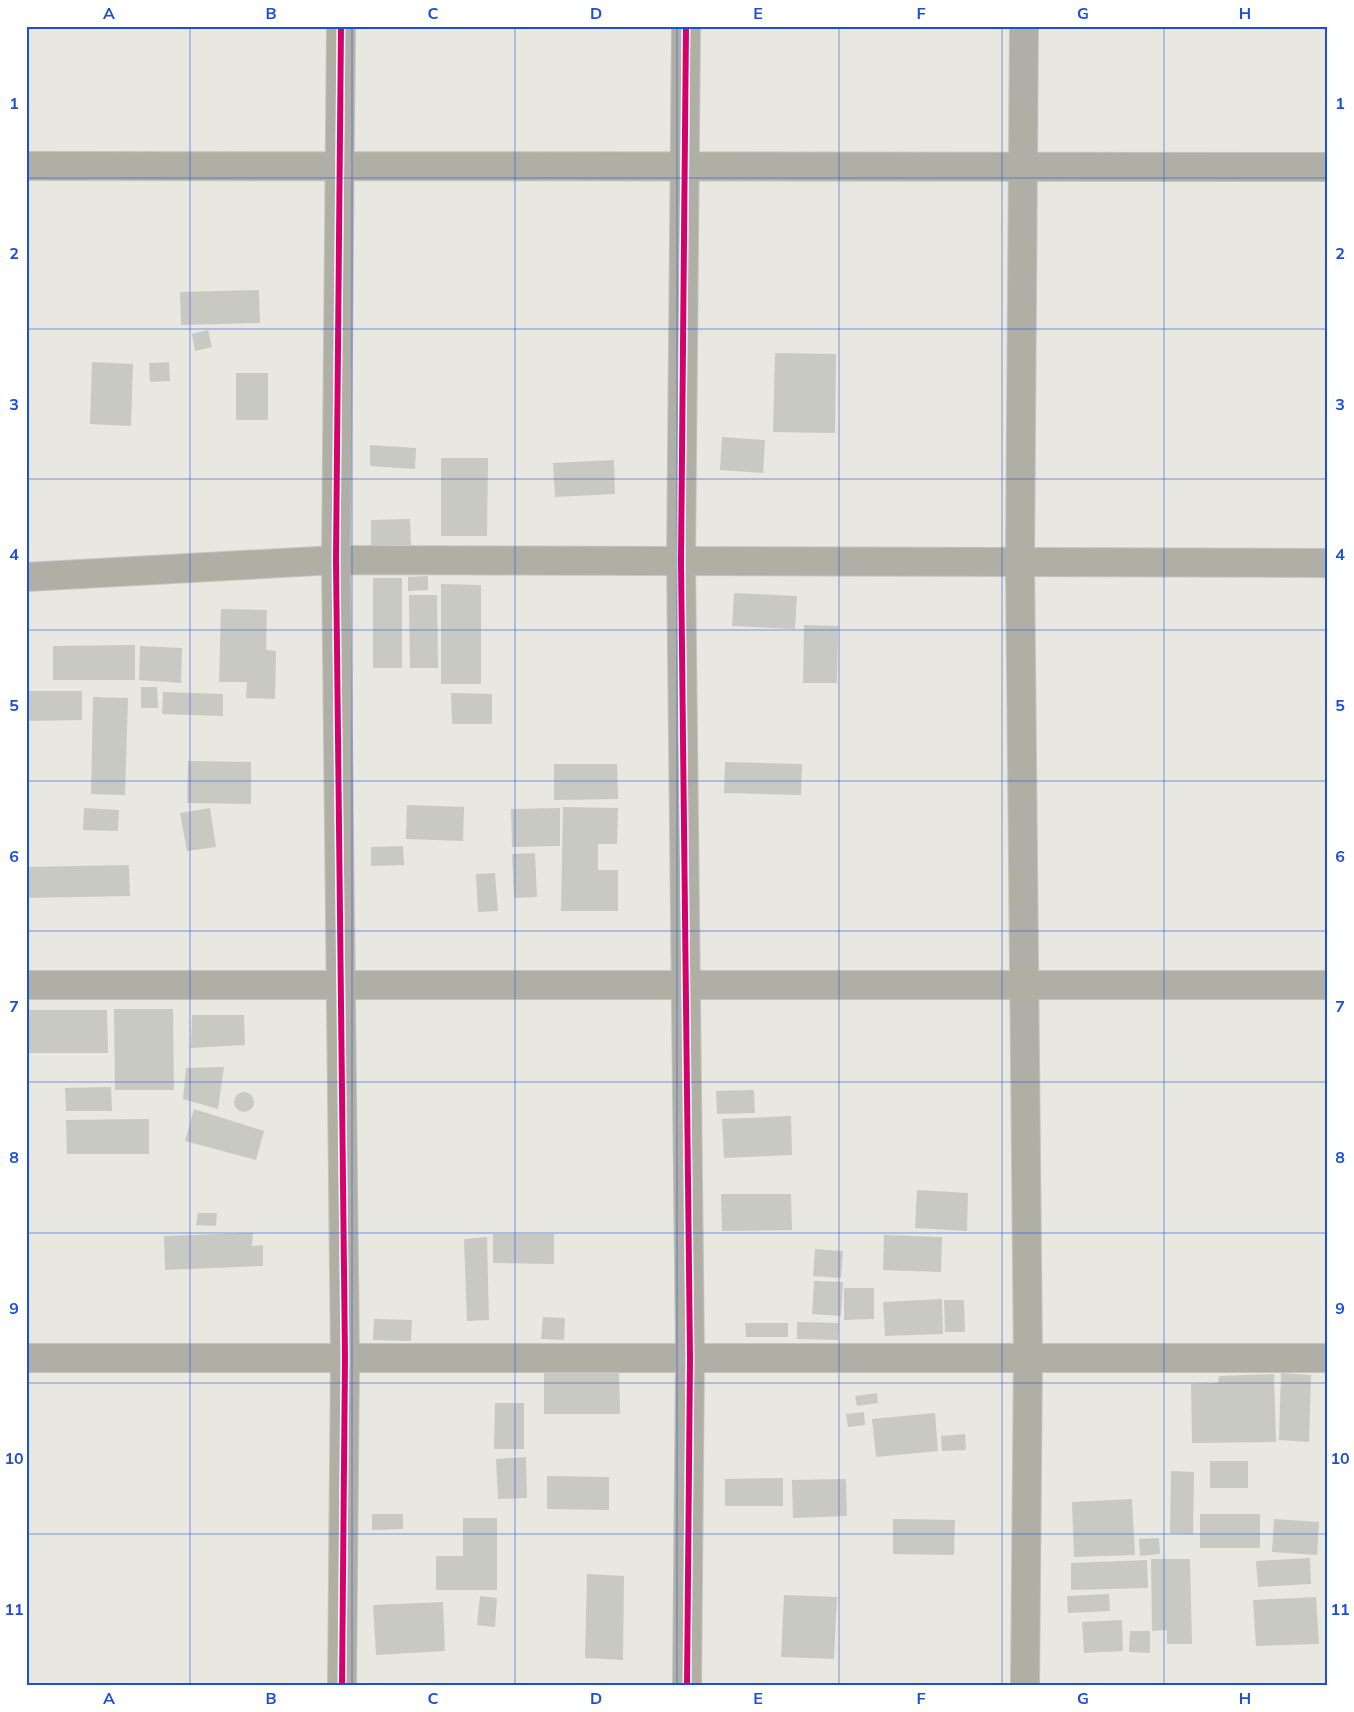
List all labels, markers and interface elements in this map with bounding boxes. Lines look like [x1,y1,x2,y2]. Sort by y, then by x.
text: A [103,3,115,23]
text: B [265,3,277,23]
text: C [428,3,439,23]
text: D [590,3,602,23]
text: E [753,3,763,23]
text: F [916,3,926,23]
text: G [1077,3,1089,23]
text: H [1239,3,1251,23]
text: 1 [9,93,19,113]
text: 1 [1335,93,1345,113]
text: 2 [9,243,19,263]
text: 2 [1335,243,1345,263]
text: 3 [9,394,19,414]
text: 3 [1335,394,1345,414]
text: 4 [9,544,19,564]
text: 4 [1335,544,1345,564]
text: 5 [9,695,19,715]
text: 5 [1335,695,1345,715]
text: 6 [9,846,19,866]
text: 6 [1335,846,1345,866]
text: 7 [9,996,19,1016]
text: 7 [1335,996,1345,1016]
text: 8 [9,1147,19,1167]
text: 8 [1335,1147,1345,1167]
text: 9 [9,1298,19,1318]
text: 9 [1335,1298,1345,1318]
text: 10 [4,1448,24,1468]
text: 10 [1330,1448,1350,1468]
text: 11 [4,1599,24,1619]
text: 11 [1330,1599,1350,1619]
text: A [103,1688,115,1708]
text: B [265,1688,277,1708]
text: C [428,1688,439,1708]
text: D [590,1688,602,1708]
text: E [753,1688,763,1708]
text: F [916,1688,926,1708]
text: G [1077,1688,1089,1708]
text: H [1239,1688,1251,1708]

